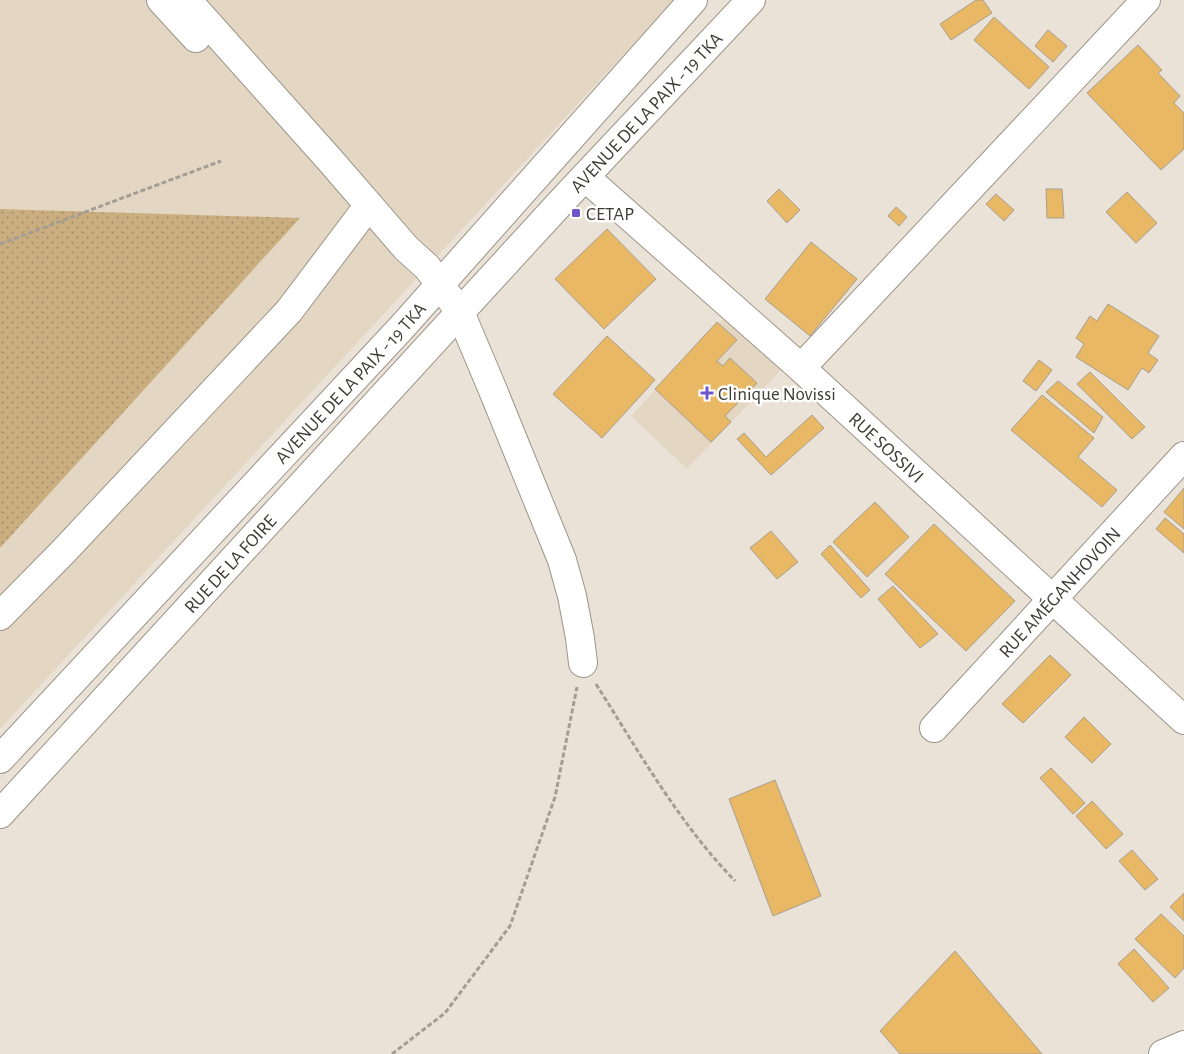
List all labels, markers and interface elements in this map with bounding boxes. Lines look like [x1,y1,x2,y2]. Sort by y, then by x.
street label: AVENUE DE LA PAIX - 19 TKA [567,29,726,197]
place label: CETAP [586,205,634,224]
marker: CETAP [570,207,582,219]
street label: AVENUE DE LA PAIX - 19 TKA [272,299,430,468]
place label: Clinique Novissi [718,385,836,404]
marker: Clinique Novissi [700,386,714,400]
street label: RUE SOSSIVI [845,409,927,487]
street label: RUE DE LA FOIRE [181,512,281,617]
street label: RUE AMÉGANHOVOIN [996,524,1125,662]

